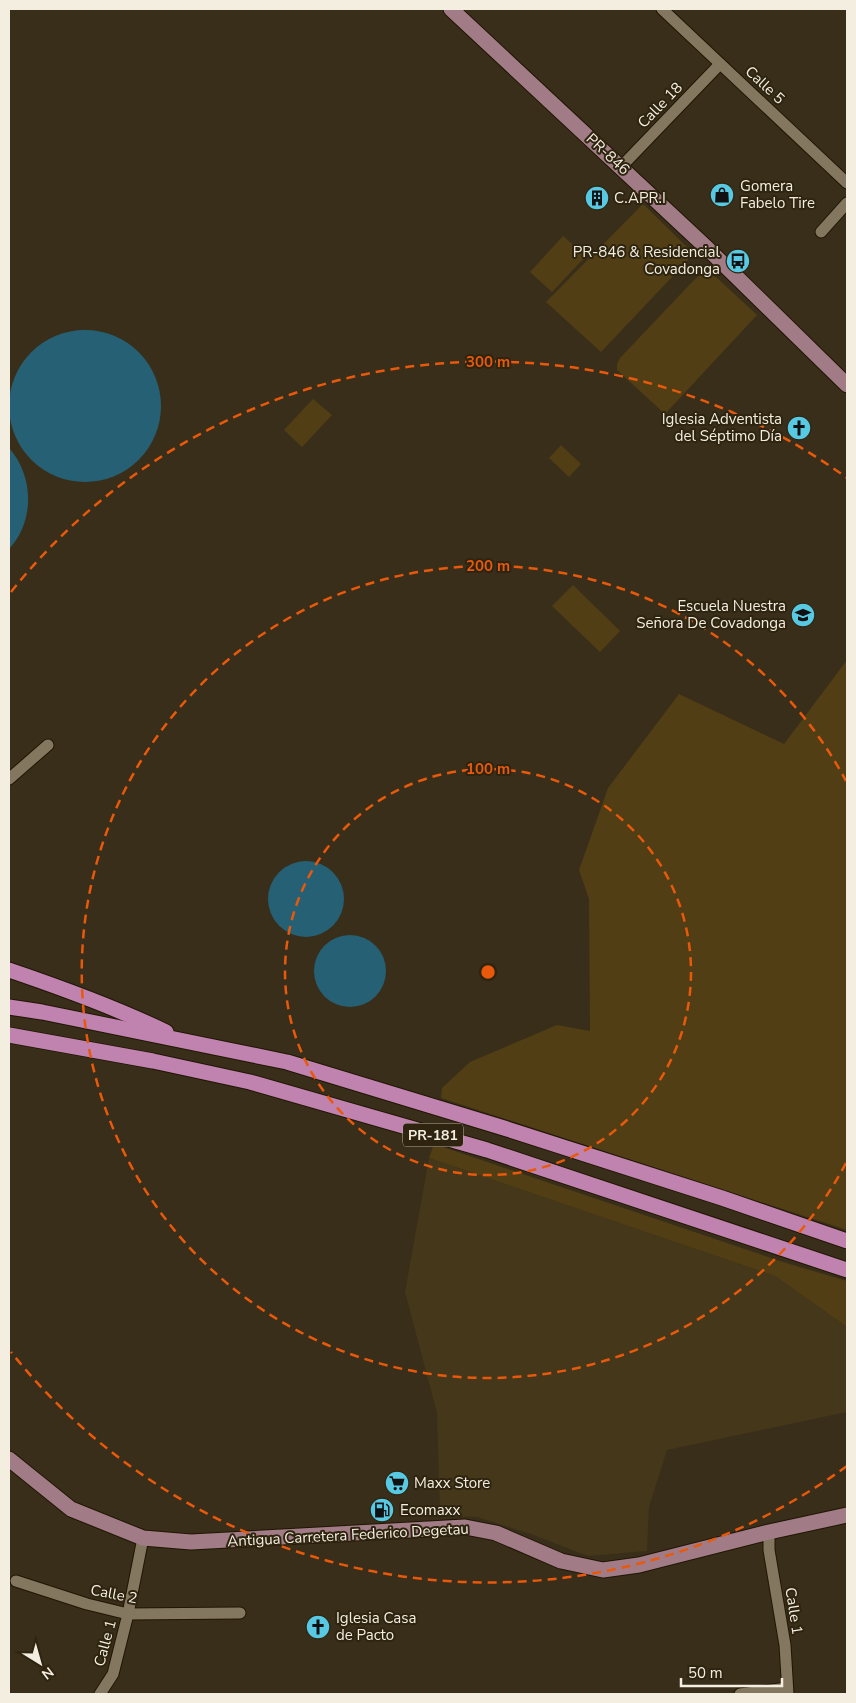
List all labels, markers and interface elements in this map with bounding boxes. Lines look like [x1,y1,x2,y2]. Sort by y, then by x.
street label: Calle 5 [741,62,789,108]
street label: Calle 18 [633,78,687,132]
street label: PR-846 [582,129,634,179]
place label: Gomera Fabelo Tire [740,176,815,213]
shop icon: Gomera Fabelo Tire [709,182,735,208]
building icon: C.APR.I [584,185,610,211]
place label: C.APR.I [614,188,666,208]
place label: PR-846 & Residencial Covadonga [573,242,721,279]
bus stop icon: PR-846 & Residencial Covadonga [725,248,751,274]
text: 300 m [466,352,510,372]
place label: Iglesia Adventista del Séptimo Día [662,409,782,446]
church icon: Iglesia Adventista del Séptimo Día [786,415,812,441]
text: 200 m [466,556,510,576]
place label: Escuela Nuestra Señora De Covadonga [636,596,786,633]
school or university icon: Escuela Nuestra Señora De Covadonga [790,602,816,628]
text: 100 m [466,759,510,779]
centre of rings [479,963,497,981]
road number: PR-181 [403,1124,463,1146]
supermarket icon: Maxx Store [384,1470,410,1496]
place label: Maxx Store [414,1473,490,1493]
fuel station icon: Ecomaxx [369,1497,395,1523]
place label: Ecomaxx [400,1500,460,1520]
street label: Antigua Carretera Federico Degetau [227,1519,469,1551]
street label: Calle 2 [89,1580,139,1608]
street label: Calle 1 [780,1586,808,1636]
place label: Iglesia Casa de Pacto [336,1608,416,1645]
church icon: Iglesia Casa de Pacto [305,1614,331,1640]
street label: Calle 1 [89,1617,121,1669]
north arrow [15,1638,65,1688]
scale bar [681,1656,782,1688]
text: N [38,1662,57,1684]
text: 50 m [688,1663,723,1683]

